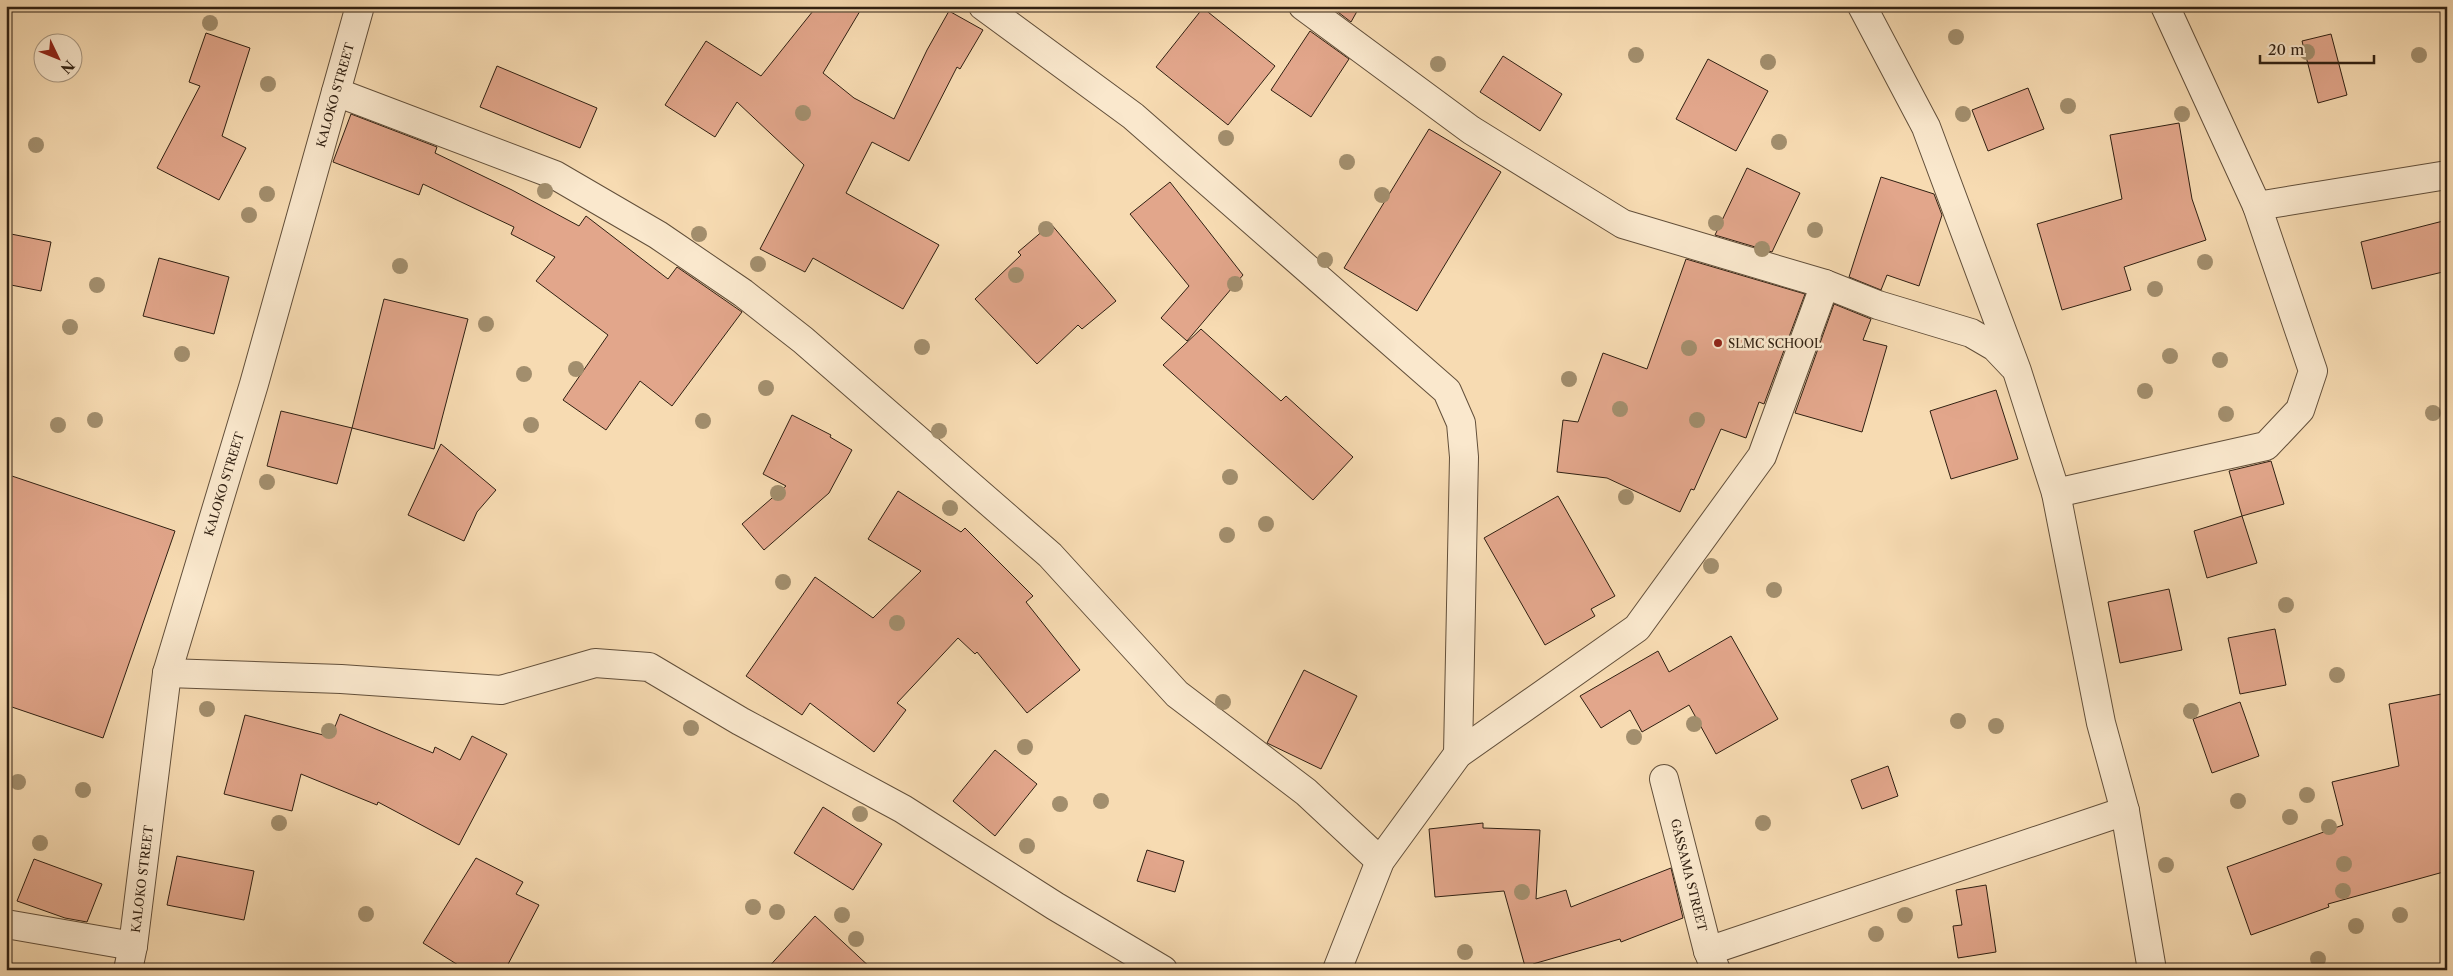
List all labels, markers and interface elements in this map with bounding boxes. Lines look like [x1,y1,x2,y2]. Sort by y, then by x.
north arrow [32,32,82,82]
scale bar [2260,32,2374,64]
text: 20 m [2268,40,2304,59]
street label: KALOKO STREET [313,41,357,149]
text: N [57,56,78,77]
place label: SLMC SCHOOL [1728,336,1822,351]
marker: SLMC SCHOOL [1712,337,1724,349]
street label: KALOKO STREET [201,430,247,538]
street label: GASSAMA STREET [1668,817,1710,933]
street label: KALOKO STREET [128,824,156,934]

